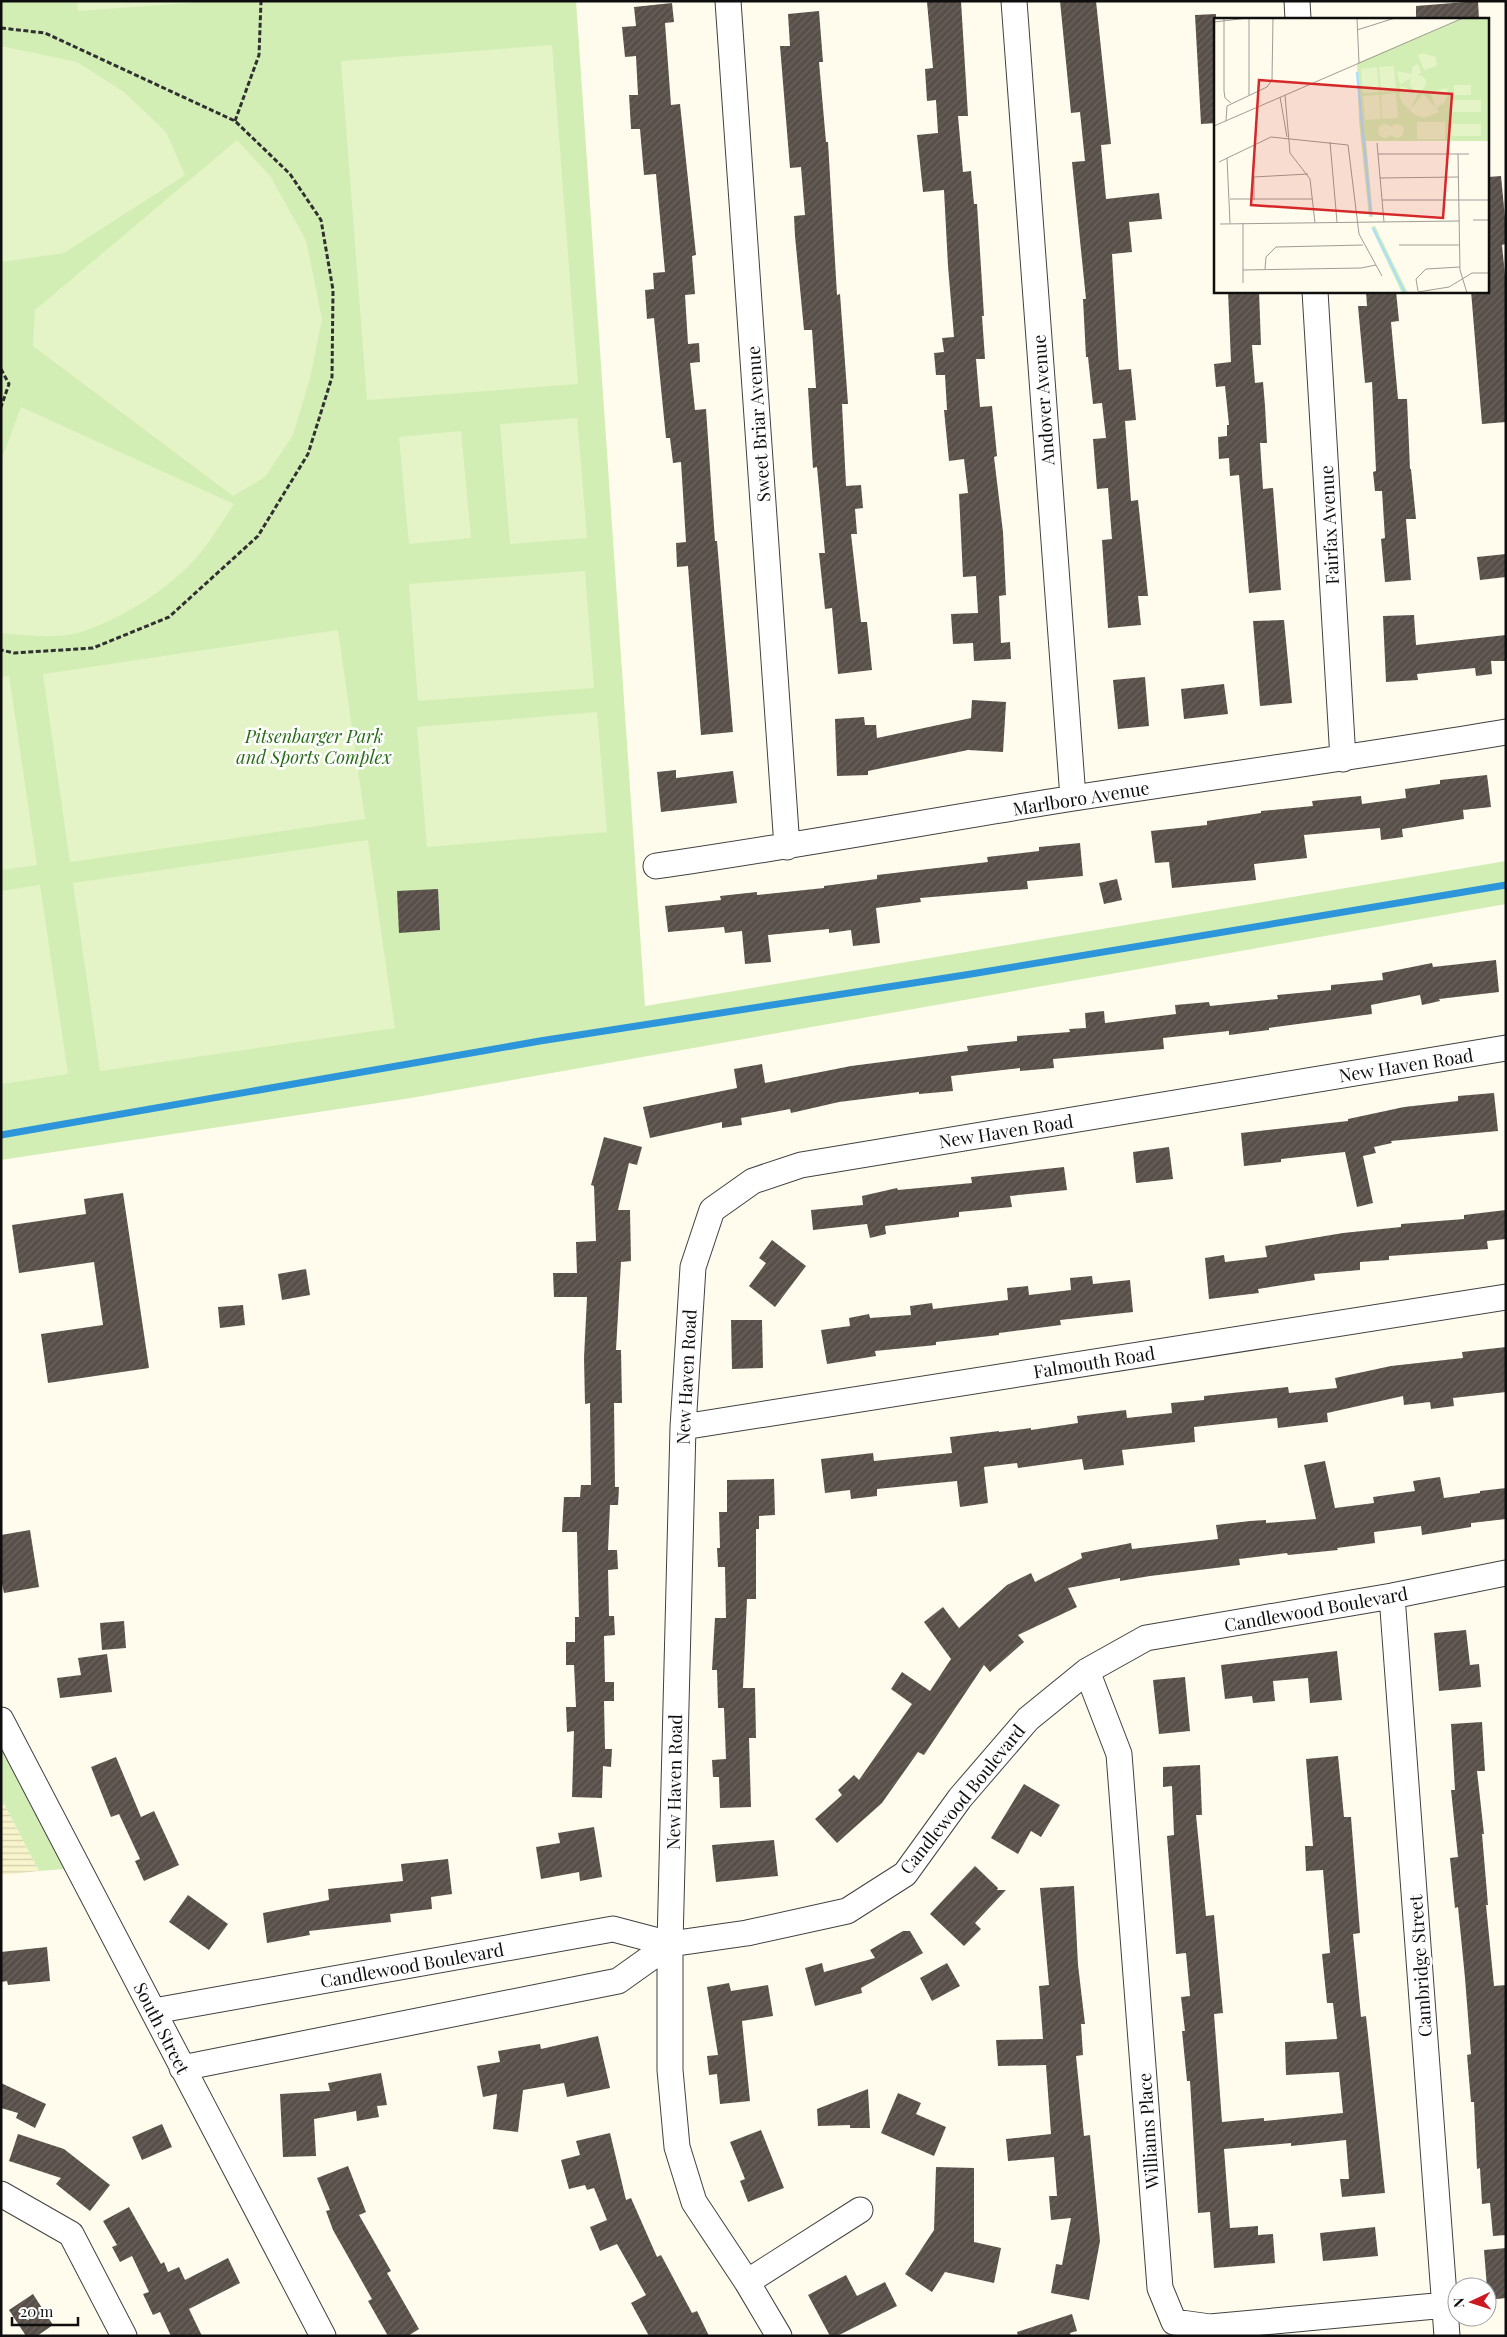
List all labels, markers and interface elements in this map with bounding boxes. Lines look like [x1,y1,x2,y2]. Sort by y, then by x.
inset map [1214,18,1490,292]
street label: Andover Avenue [1026,334,1060,467]
street label: Sweet Briar Avenue [741,345,775,503]
street label: Fairfax Avenue [1314,465,1344,585]
park label: Pitsenbarger Park and Sports Complex [236,724,392,769]
street label: Marlboro Avenue [1011,775,1151,821]
street label: New Haven Road [1337,1042,1475,1087]
street label: New Haven Road [937,1108,1075,1153]
street label: New Haven Road [670,1308,702,1445]
street label: Falmouth Road [1031,1340,1157,1383]
street label: Candlewood Boulevard [1222,1581,1410,1637]
street label: New Haven Road [661,1713,687,1850]
street label: Candlewood Boulevard [894,1719,1030,1879]
street label: Cambridge Street [1403,1893,1437,2038]
street label: Candlewood Boulevard [318,1937,506,1993]
street label: South Street [129,1978,196,2078]
street label: Williams Place [1132,2072,1164,2191]
north arrow [1447,2277,1497,2327]
scale bar [12,2294,79,2326]
text: N [1449,2297,1468,2309]
text: 20 m [20,2301,54,2321]

